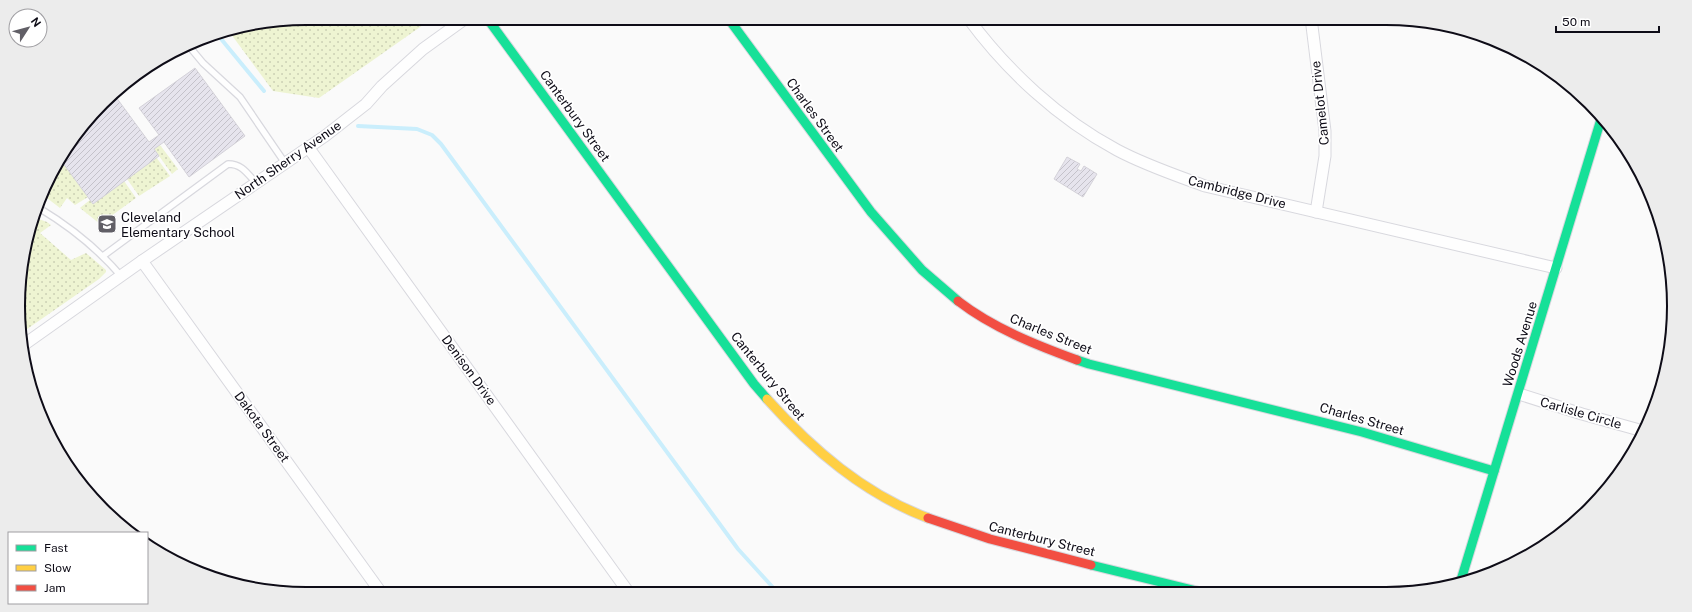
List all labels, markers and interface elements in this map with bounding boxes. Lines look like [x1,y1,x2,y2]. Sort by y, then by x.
north arrow [8,8,48,48]
scale bar [1556,8,1659,34]
text: N [29,15,43,29]
text: 50 m [1562,15,1590,29]
street label: Camelot Drive [1308,60,1332,146]
street label: Canterbury Street [537,67,613,165]
street label: Charles Street [783,75,847,155]
street label: North Sherry Avenue [232,118,344,202]
street label: Cambridge Drive [1186,173,1288,211]
place label: Cleveland Elementary School [121,210,235,240]
school or university icon: Cleveland Elementary School [96,213,118,235]
street label: Woods Avenue [1500,299,1540,389]
street label: Charles Street [1008,311,1094,357]
street label: Canterbury Street [728,329,808,423]
street label: Denison Drive [439,332,499,408]
street label: Dakota Street [231,389,293,465]
street label: Carlisle Circle [1539,394,1623,432]
street label: Charles Street [1318,400,1406,438]
street label: Canterbury Street [987,519,1097,559]
legend [8,532,148,604]
text: Fast [44,541,69,555]
text: Slow [44,561,72,575]
text: Jam [44,581,66,595]

